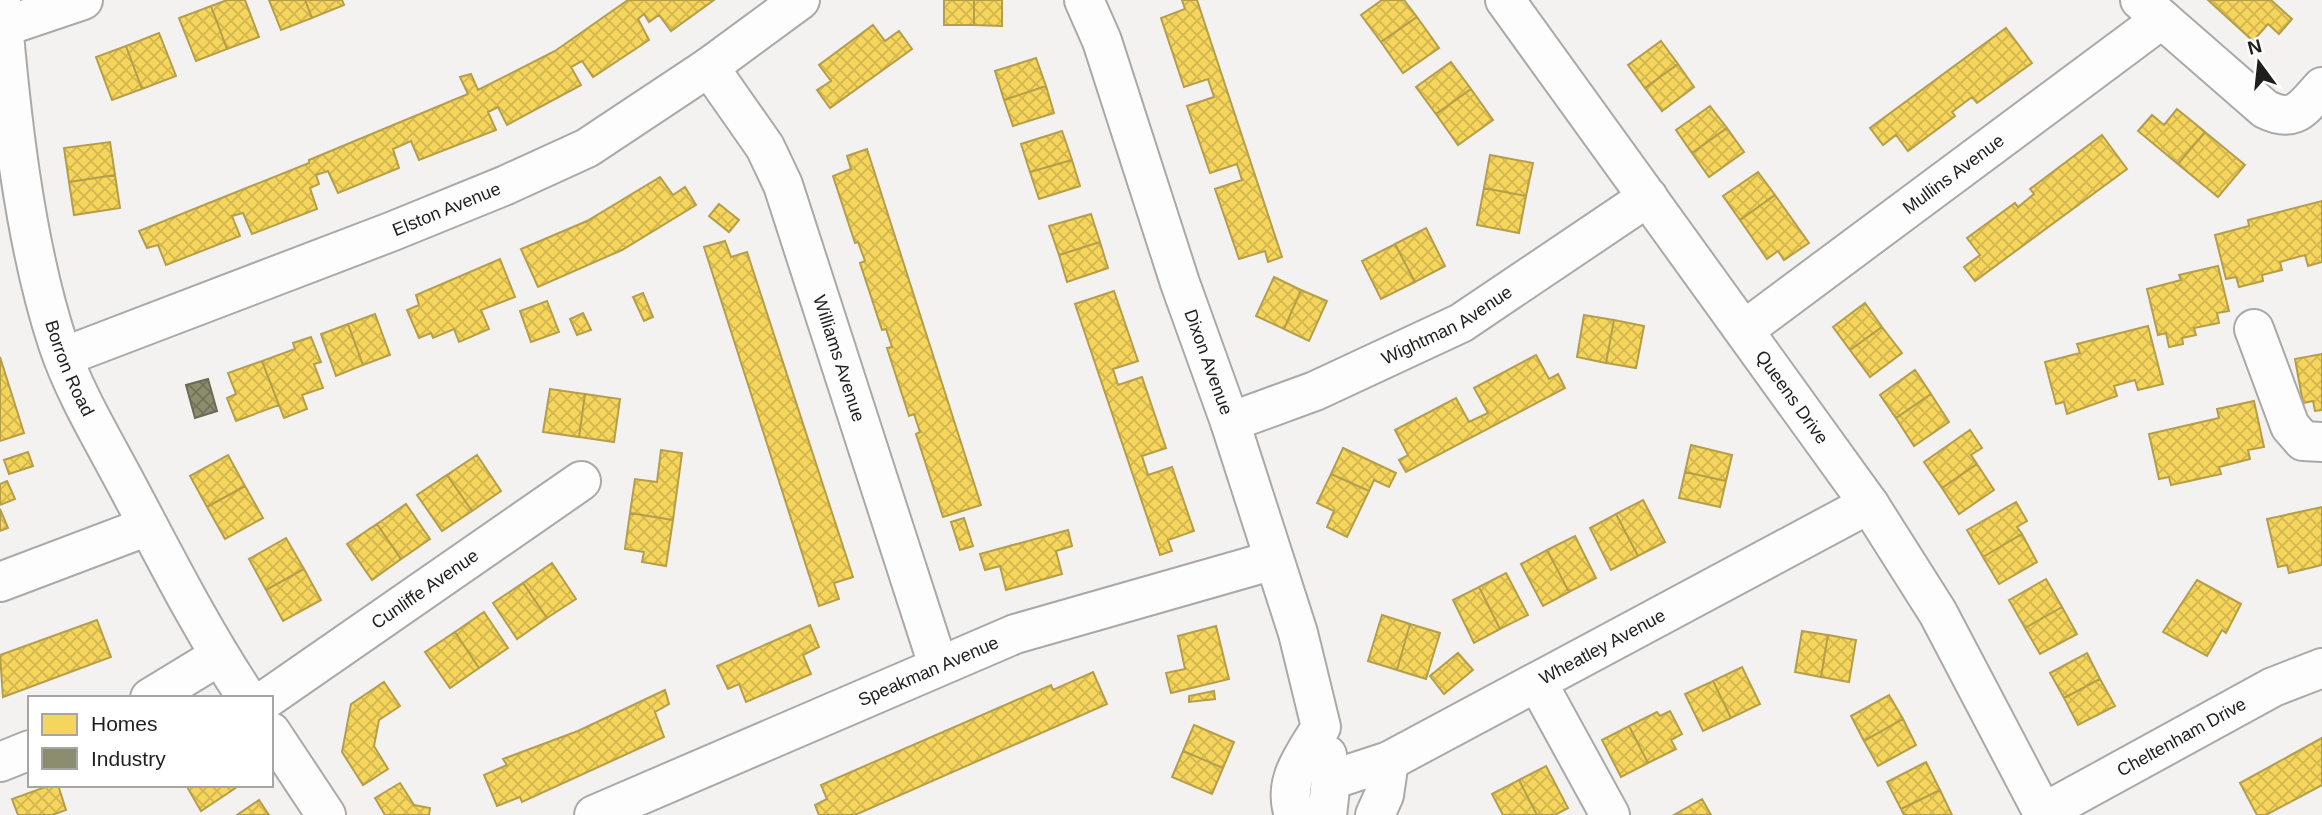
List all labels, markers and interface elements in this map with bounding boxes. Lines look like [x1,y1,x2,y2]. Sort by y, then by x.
north arrow [2224,28,2294,98]
text: N [2245,35,2264,59]
street label: Mullins Avenue [1899,130,2008,218]
street label: Elston Avenue [390,178,503,240]
street label: Wightman Avenue [1378,282,1516,369]
street label: Williams Avenue [809,293,869,424]
street label: Dixon Avenue [1180,306,1237,418]
street label: Borron Road [41,318,98,420]
street label: Queens Drive [1752,347,1832,448]
street label: Cunliffe Avenue [368,545,482,633]
street label: Wheatley Avenue [1536,605,1669,689]
street label: Speakman Avenue [855,632,1002,710]
street label: Cheltenham Drive [2114,694,2250,780]
legend [28,696,273,787]
text: Homes [91,712,158,735]
text: Industry [91,747,166,770]

